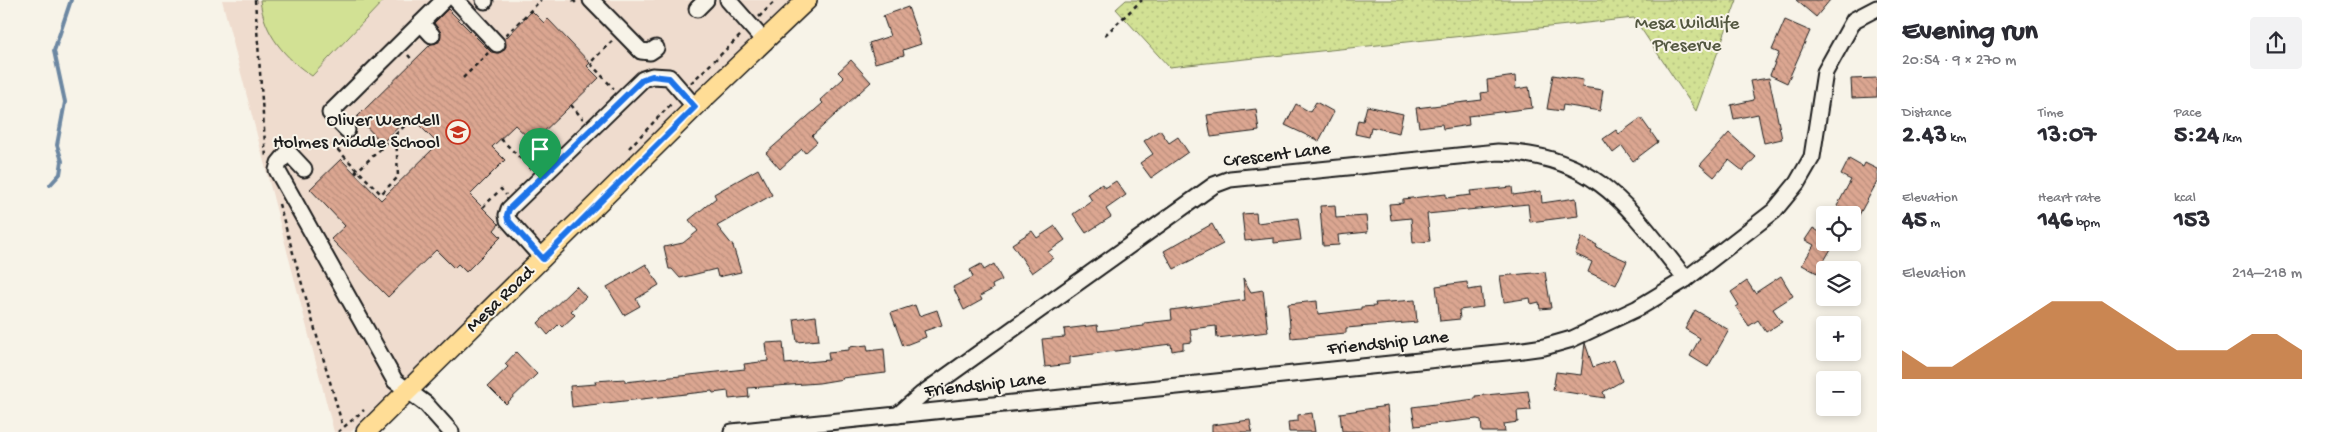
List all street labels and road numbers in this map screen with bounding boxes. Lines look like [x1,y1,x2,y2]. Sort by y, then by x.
street label: Crescent Lane [1222,138,1332,174]
street label: Mesa Road [462,260,541,338]
street label: Friendship Lane [1325,326,1450,362]
street label: Friendship Lane [922,368,1047,404]

